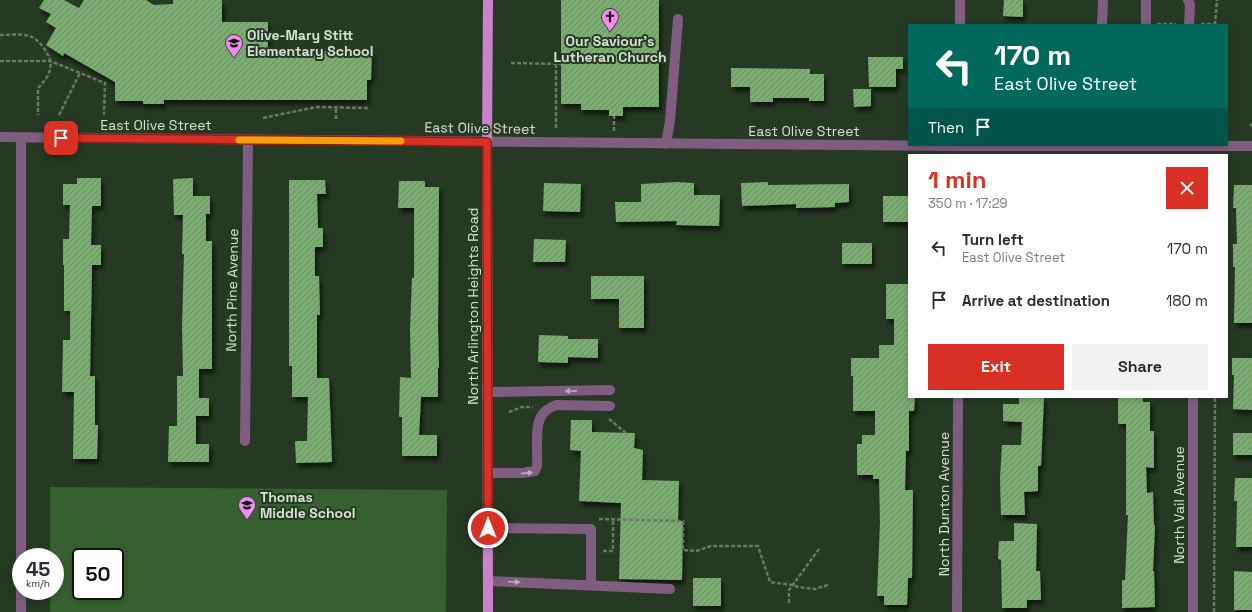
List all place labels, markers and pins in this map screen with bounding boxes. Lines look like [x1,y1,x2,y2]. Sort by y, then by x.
church icon: Our Saviour's Lutheran Church [600,7,620,32]
place label: Olive-Mary Stitt Elementary School [247,26,373,60]
place label: Our Saviour's Lutheran Church [553,32,667,66]
school or university icon: Olive-Mary Stitt Elementary School [224,33,244,58]
pin [44,121,78,155]
place label: Thomas Middle School [260,488,355,522]
school or university icon: Thomas Middle School [237,495,257,520]

